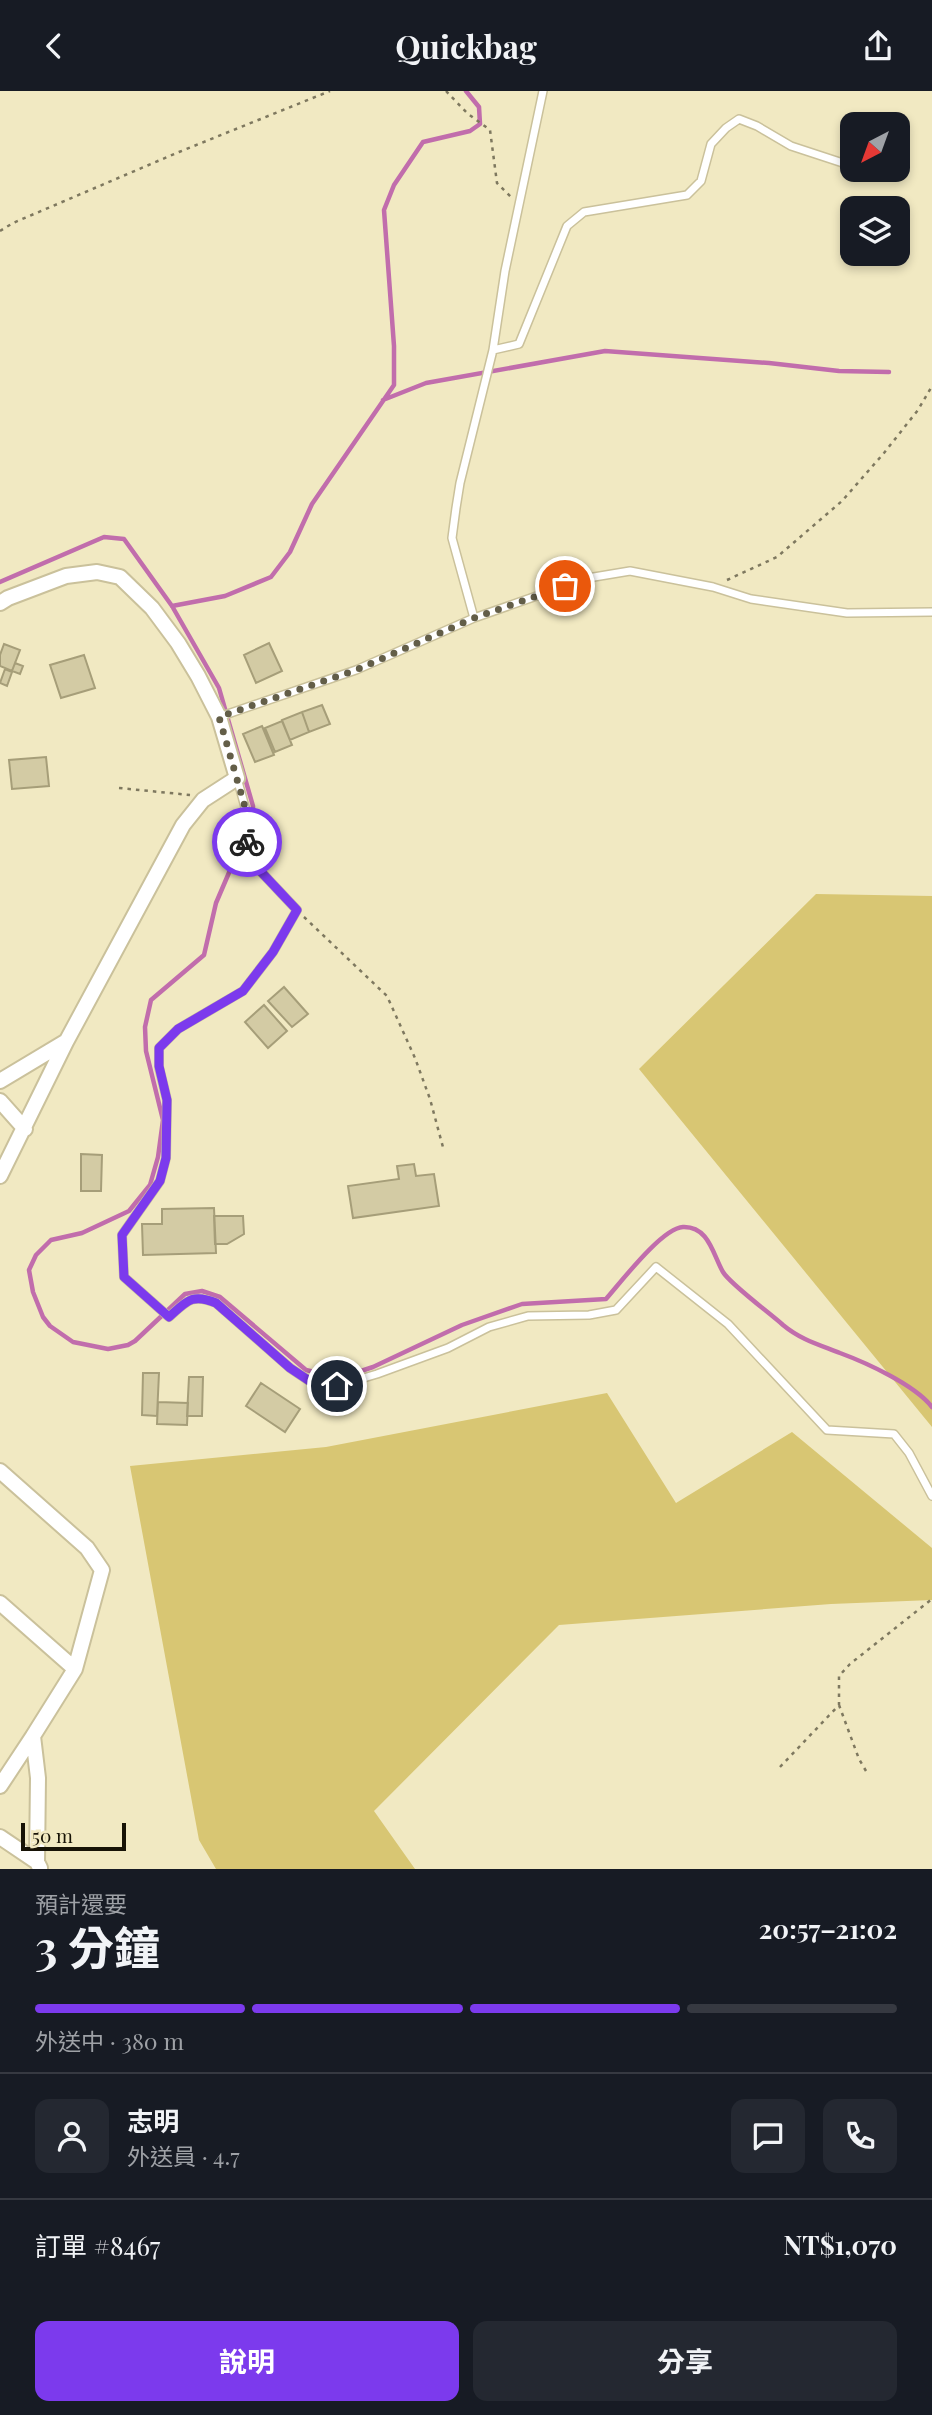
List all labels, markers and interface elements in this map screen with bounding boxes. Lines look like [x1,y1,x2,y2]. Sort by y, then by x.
text: Quickbag [395,24,537,67]
icon: back [35,27,73,65]
icon: share [859,27,897,65]
north arrow [840,112,910,182]
map controls [840,112,910,266]
button: layers [840,196,910,266]
pin [535,556,595,616]
icon: bag [546,567,584,605]
courier [212,807,282,877]
icon: bike [228,823,266,861]
pin [307,1356,367,1416]
icon: home [318,1367,356,1405]
scale bar [21,1820,126,1852]
text: 50 m [32,1822,73,1848]
text: 預計還要 [35,1888,127,1919]
text: 20:57–21:02 [759,1911,897,1946]
text: 3 分鐘 [35,1915,160,1977]
text: 外送中 · 380 m [35,2025,184,2056]
button: person [35,2099,109,2173]
button: chat [731,2099,805,2173]
button: phone [823,2099,897,2173]
text: 志明 [127,2103,179,2138]
text: 外送員 · 4.7 [127,2140,240,2171]
text: NT$1,070 [784,2227,897,2262]
text: 訂單 #8467 [35,2228,160,2263]
button: 說明 [35,2321,459,2401]
button: 分享 [473,2321,897,2401]

